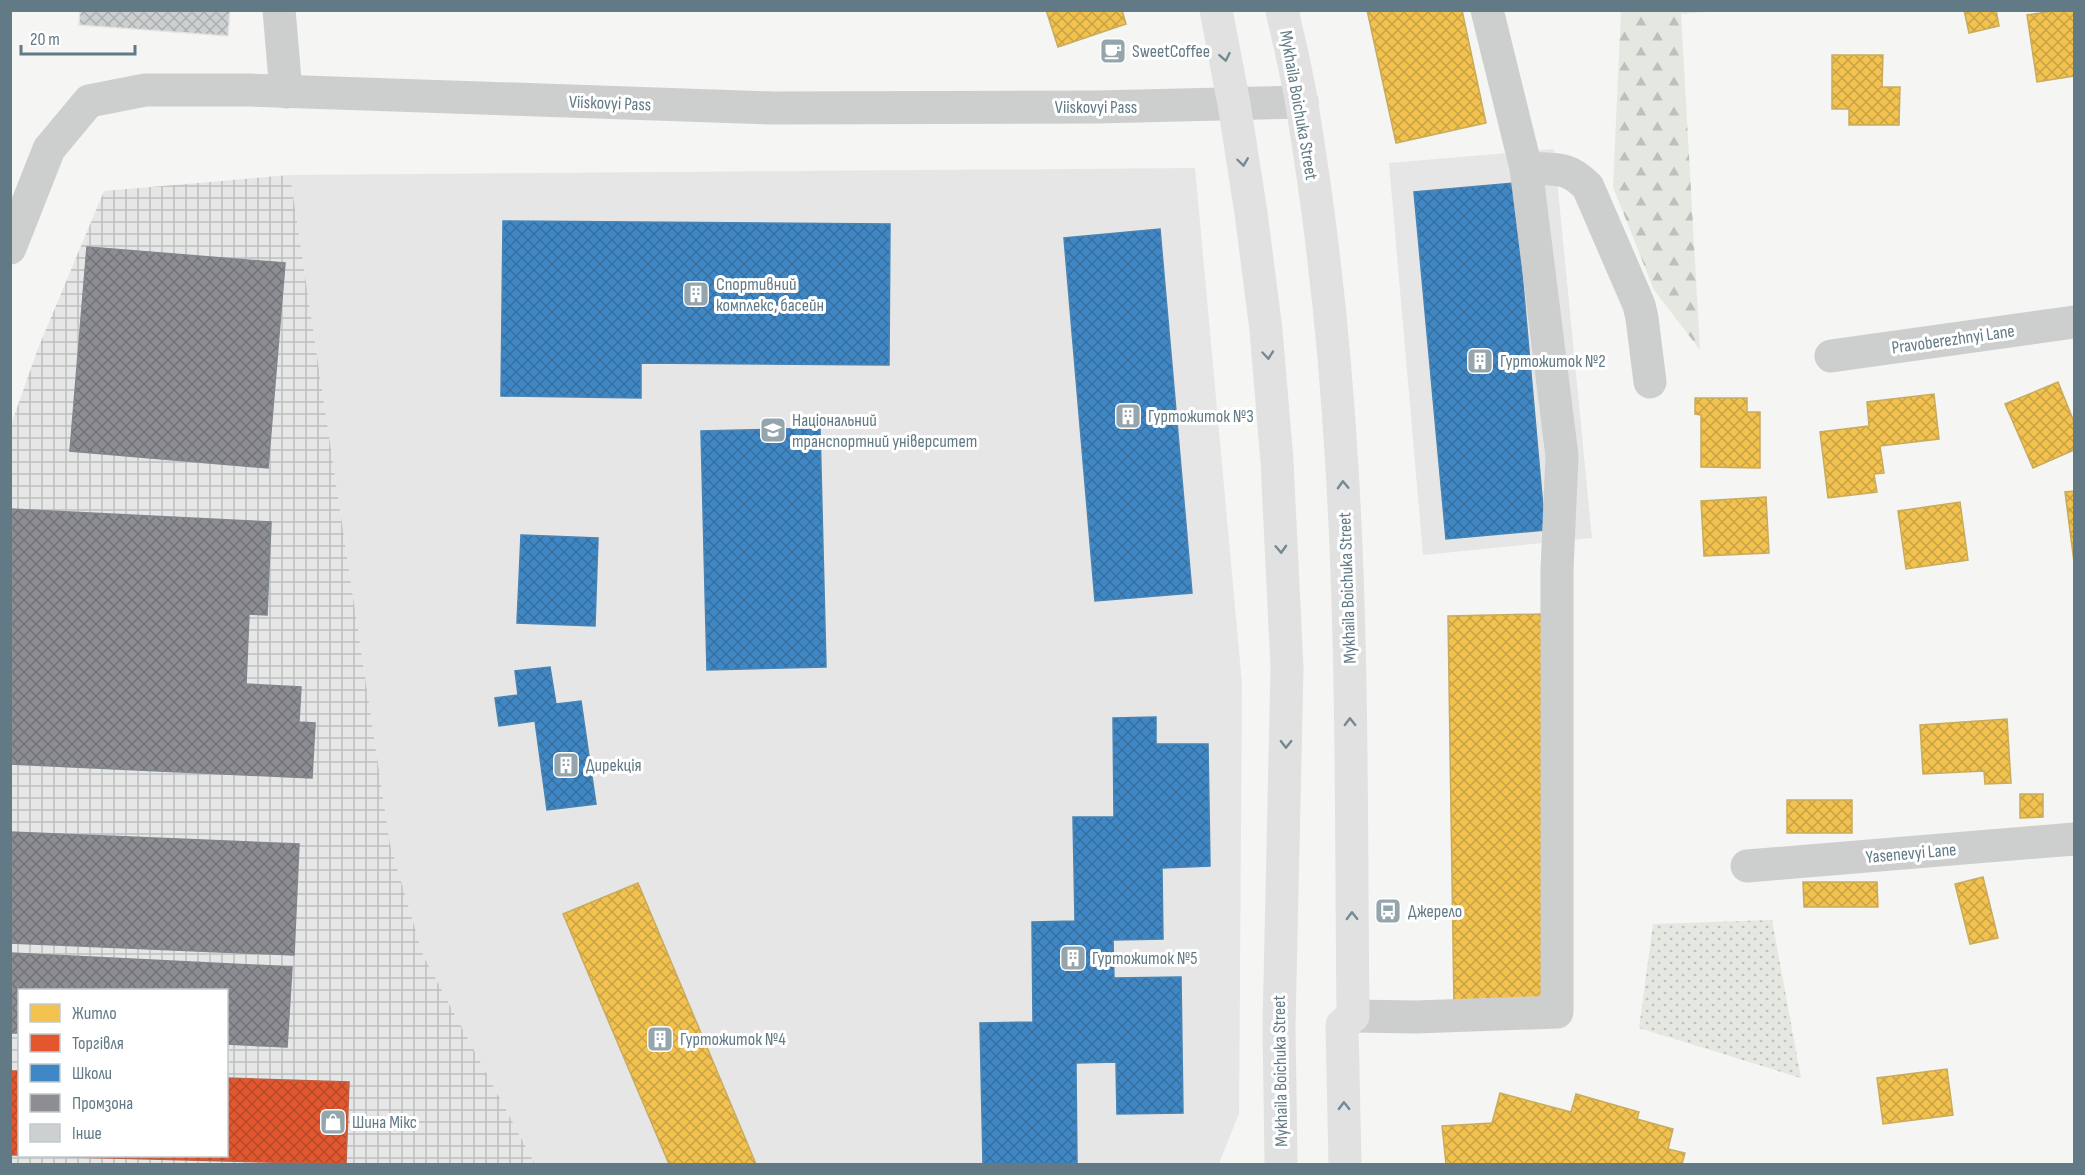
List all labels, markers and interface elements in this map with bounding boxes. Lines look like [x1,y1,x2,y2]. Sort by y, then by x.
scale bar [21,18,135,56]
text: 20 m [30,29,60,50]
street label: Mykhaila Boichuka Street [1275,29,1322,182]
cafe icon: SweetCoffee [1098,36,1128,66]
place label: SweetCoffee [1132,41,1210,62]
one-way arrow [1218,52,1231,62]
street label: Viiskovyi Pass [568,92,651,115]
street label: Viiskovyi Pass [1055,97,1137,118]
one-way arrow [1236,157,1248,166]
place label: Спортивний комплекс, басейн [716,274,824,316]
building icon: Спортивний комплекс, басейн [681,279,711,309]
street label: Pravoberezhnyi Lane [1890,320,2016,359]
building icon: Гуртожиток №2 [1465,346,1495,376]
one-way arrow [1261,350,1274,359]
place label: Гуртожиток №2 [1500,351,1606,372]
building icon: Гуртожиток №3 [1113,401,1143,431]
place label: Гуртожиток №3 [1148,406,1254,427]
place label: Національний транспортний університет [792,410,977,452]
school or university icon: Національний транспортний університет [758,415,788,445]
one-way arrow [1336,480,1349,489]
street label: Mykhaila Boichuka Street [1334,511,1361,664]
one-way arrow [1275,545,1288,554]
one-way arrow [1344,717,1356,726]
one-way arrow [1279,740,1292,749]
building icon: Дирекція [551,750,581,780]
place label: Дирекція [586,755,642,776]
street label: Yasenevyi Lane [1865,839,1957,868]
bus stop icon: Джерело [1373,896,1403,926]
place label: Джерело [1408,901,1462,922]
one-way arrow [1346,912,1358,921]
building icon: Гуртожиток №5 [1058,943,1088,973]
place label: Гуртожиток №5 [1092,948,1198,969]
legend [18,989,228,1157]
street label: Mykhaila Boichuka Street [1269,995,1292,1147]
text: Житло [72,1003,117,1024]
building icon: Гуртожиток №4 [645,1024,675,1054]
place label: Гуртожиток №4 [680,1029,786,1050]
text: Торгівля [72,1033,124,1054]
text: Школи [72,1063,112,1084]
text: Промзона [72,1093,133,1114]
one-way arrow [1337,1102,1350,1111]
shop icon: Шина Мікс [318,1107,348,1137]
place label: Шина Мікс [352,1112,417,1133]
text: Інше [72,1123,102,1144]

